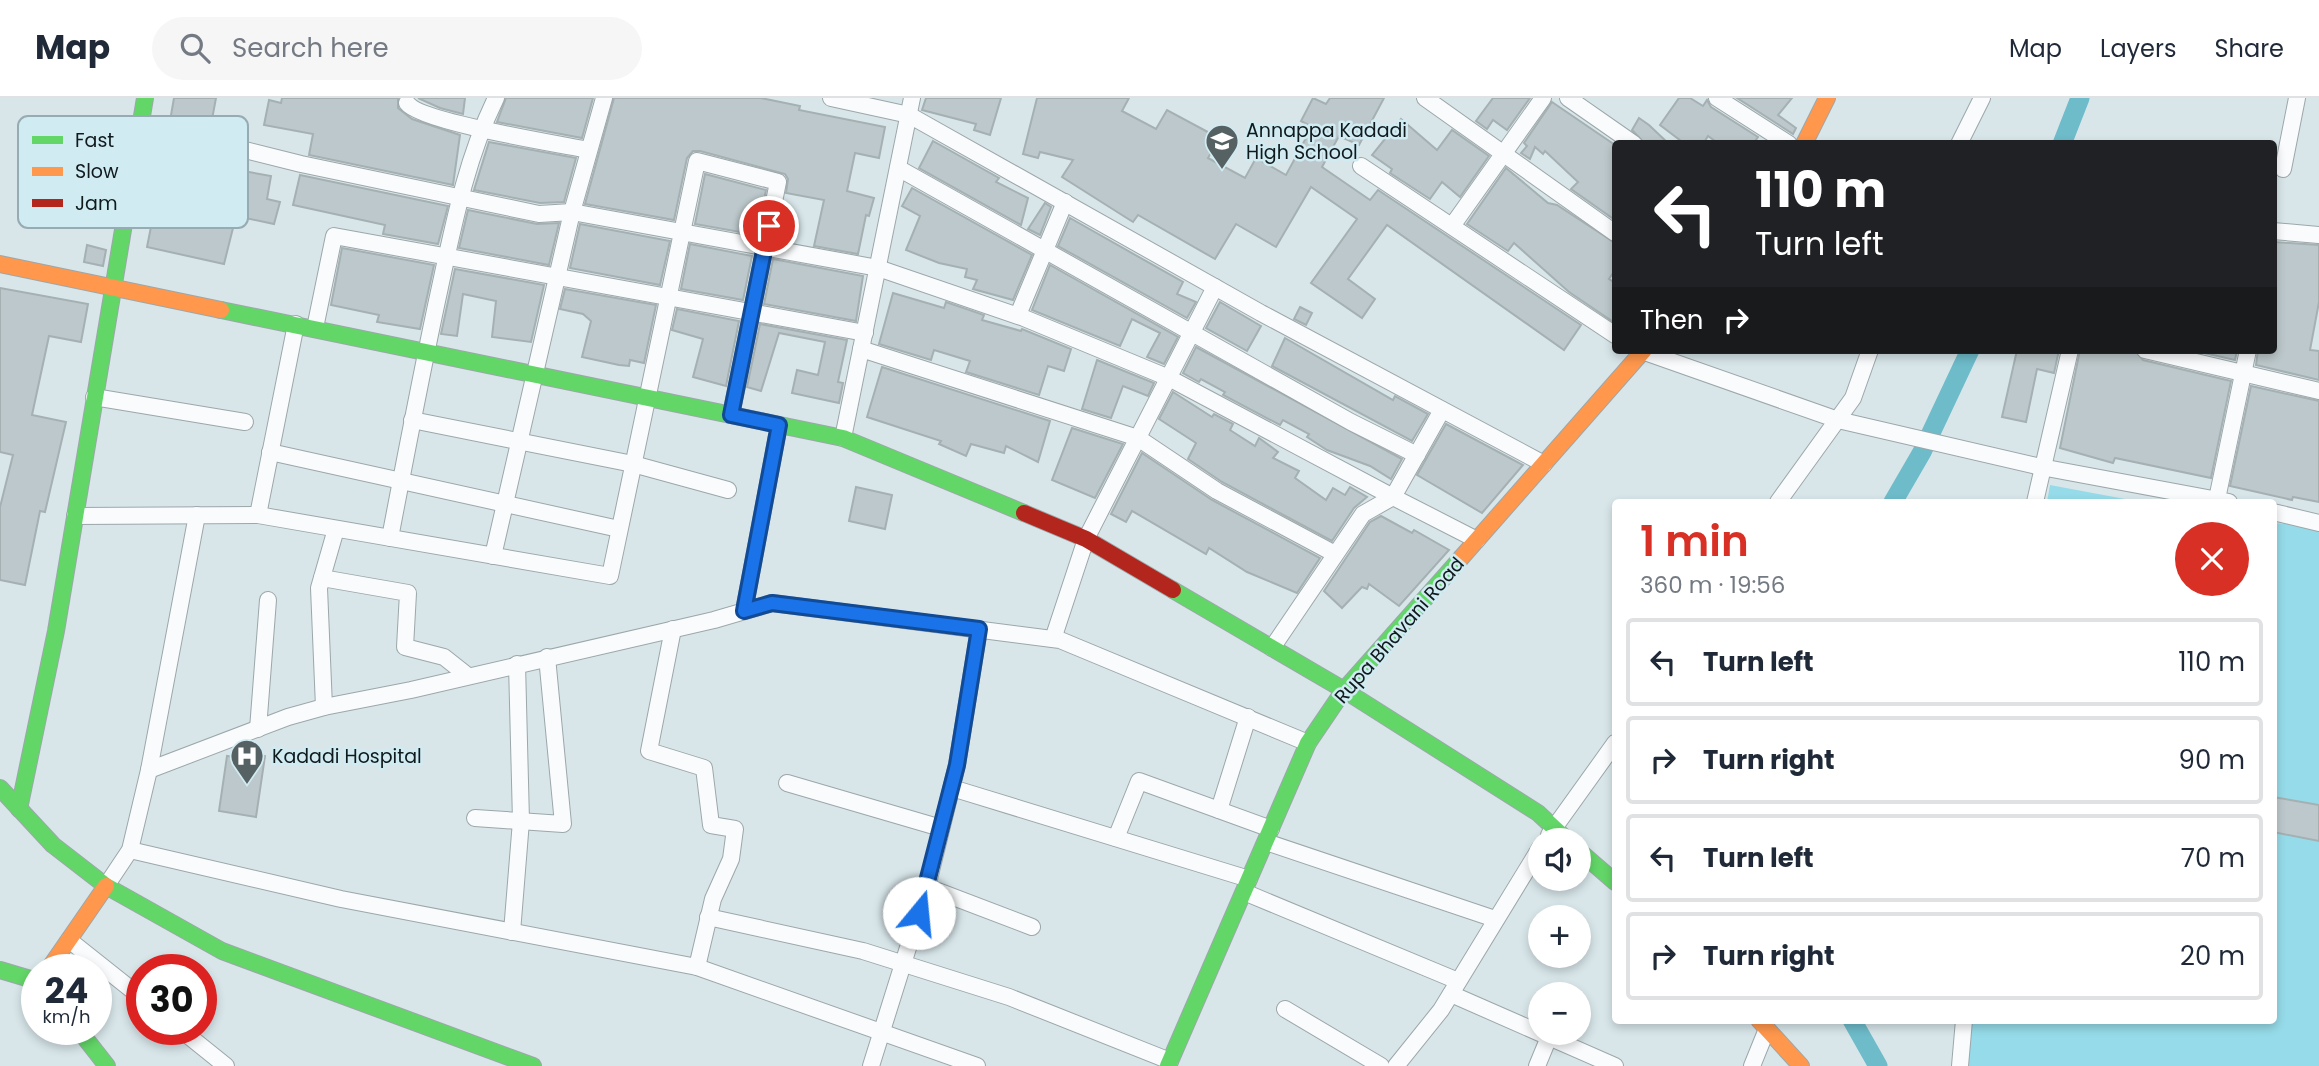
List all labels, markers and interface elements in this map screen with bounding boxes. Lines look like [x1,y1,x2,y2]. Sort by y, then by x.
search box [152,17,642,80]
text: Map [35,24,110,71]
icon: search [176,29,214,67]
text: Search here [232,30,389,66]
text: Map [2009,32,2062,65]
text: Layers [2100,32,2176,65]
text: Share [2214,32,2284,65]
legend [18,116,248,228]
place label: Annappa Kadadi High School [1246,117,1407,166]
school or university icon: Annappa Kadadi High School [1203,122,1241,171]
text: Fast [75,127,114,154]
text: 110 m [1755,156,1886,224]
text: Slow [75,158,119,185]
icon: left [1640,168,1731,259]
text: Jam [75,190,117,217]
pin [739,196,799,256]
icon: arrive [750,207,788,245]
text: Turn left [1755,221,1884,266]
icon: right [1717,301,1755,339]
text: Then [1640,302,1703,338]
text: 1 min [1640,512,1749,571]
button: close [2175,522,2249,596]
street label: Rupa Bhavani Road [1328,551,1471,709]
text: 360 m · 19:56 [1640,569,1785,601]
icon: left [1644,643,1682,681]
text: Turn left [1703,644,1814,680]
text: 110 m [2178,644,2245,680]
hospital icon: Kadadi Hospital [228,737,266,786]
icon: right [1644,741,1682,779]
text: Turn right [1703,742,1835,778]
text: 90 m [2179,742,2245,778]
place label: Kadadi Hospital [272,743,422,770]
map controls [1528,828,1591,1045]
button: sound [1528,828,1591,891]
icon: left [1644,839,1682,877]
text: Turn left [1703,840,1814,876]
text: 70 m [2181,840,2245,876]
position arrow [882,876,956,950]
button: + [1528,905,1591,968]
icon: right [1644,937,1682,975]
text: Turn right [1703,938,1835,974]
text: 20 m [2180,938,2245,974]
speed limit sign: 30 [126,954,217,1045]
text: 24 [45,966,88,1015]
button: − [1528,982,1591,1045]
text: km/h [43,1004,90,1029]

